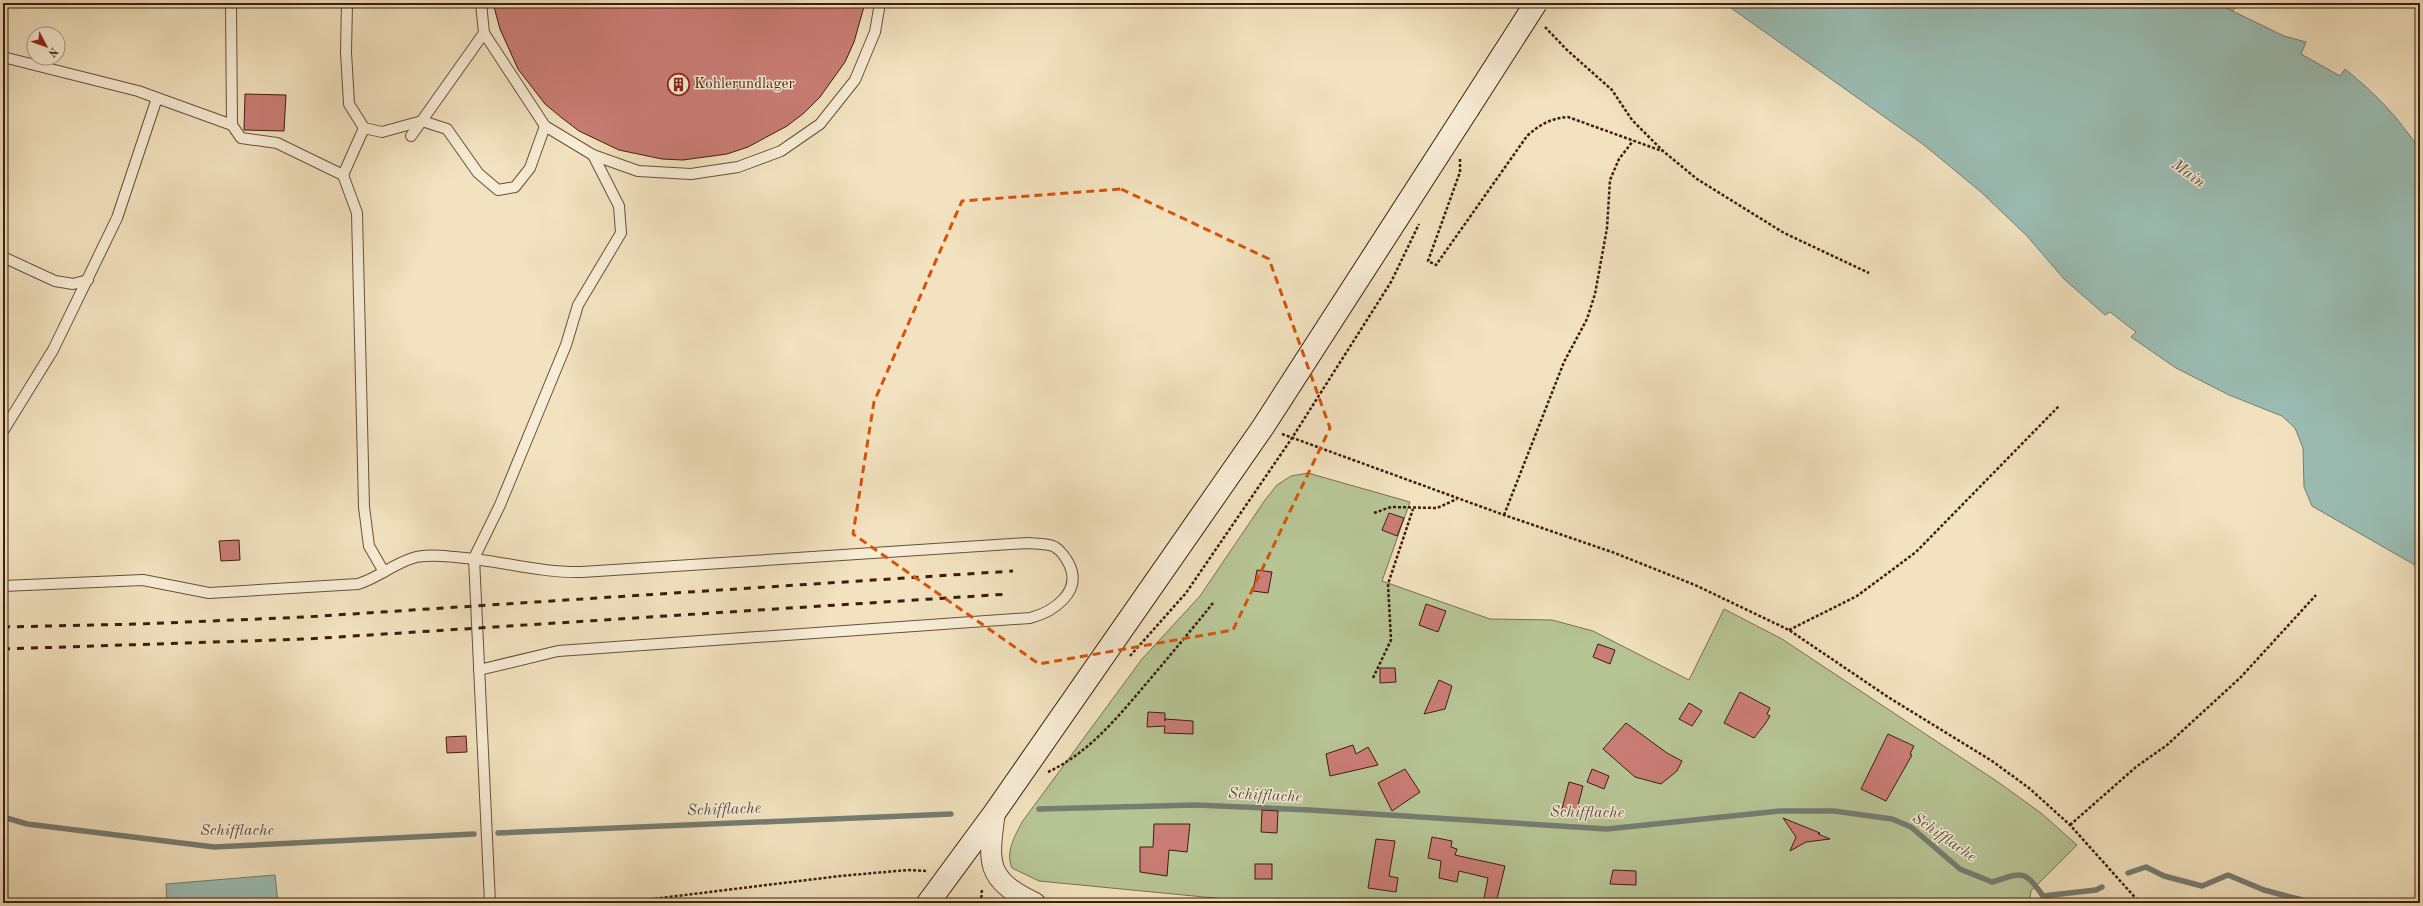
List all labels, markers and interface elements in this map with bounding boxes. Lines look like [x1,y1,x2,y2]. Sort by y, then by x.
north arrow [26,26,66,66]
text: N [45,45,59,59]
building icon: Kohlerundlager [666,71,692,97]
place label: Kohlerundlager [694,77,795,92]
water label: Main [2167,156,2208,191]
water label: Schifflache [1228,786,1303,806]
water label: Schifflache [687,801,762,819]
water label: Schifflache [1550,804,1625,822]
water label: Schifflache [1909,810,1979,866]
water label: Schifflache [200,823,275,839]

